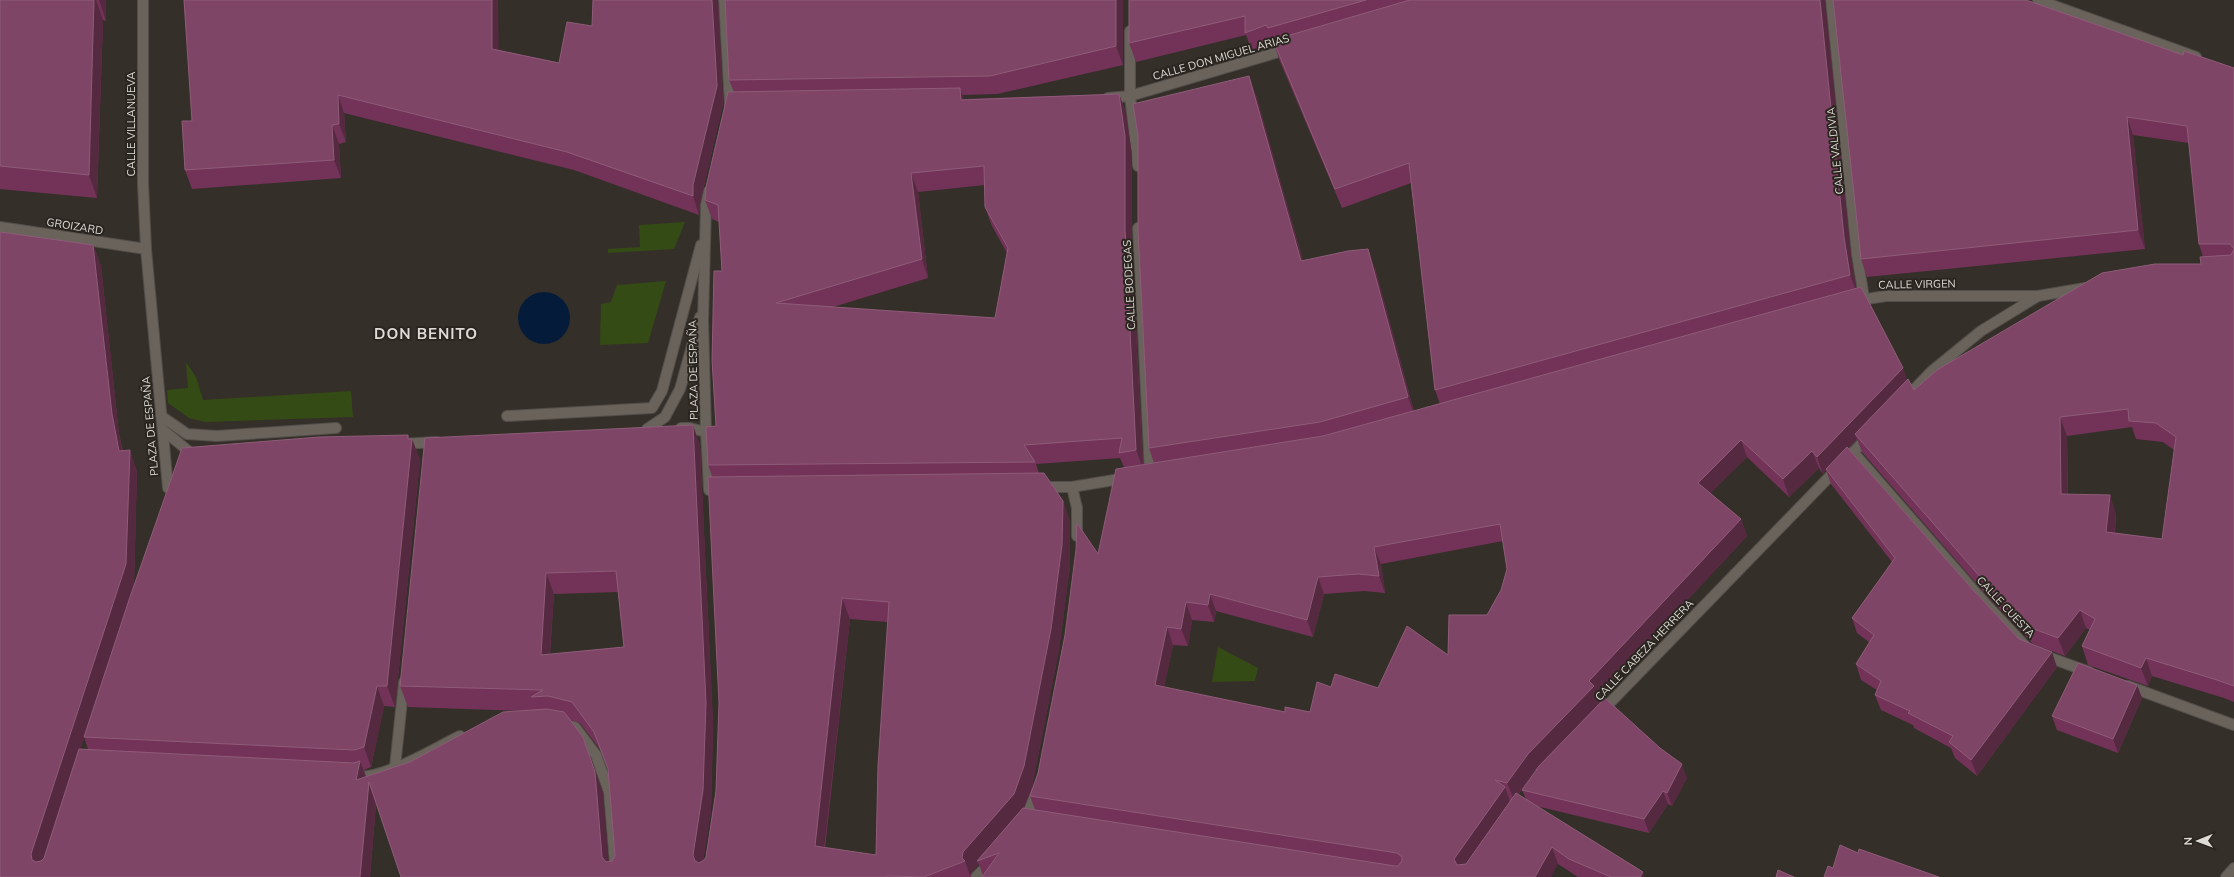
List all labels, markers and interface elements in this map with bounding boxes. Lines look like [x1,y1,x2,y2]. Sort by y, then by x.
street label: CALLE DON MIGUEL ARIAS [1151,31,1291,83]
street label: CALLE VILLANUEVA [124,72,138,176]
street label: CALLE VALDIVIA [1823,107,1847,195]
street label: GROIZARD [46,215,104,237]
street label: CALLE BODEGAS [1120,239,1138,330]
street label: CALLE VIRGEN [1878,276,1956,292]
street label: PLAZA DE ESPAÑA [685,320,701,420]
district label: DON BENITO [374,324,478,343]
street label: PLAZA DE ESPAÑA [139,376,161,476]
street label: CALLE CUESTA [1974,573,2038,641]
street label: CALLE CABEZA HERRERA [1592,596,1696,704]
north arrow [2178,821,2218,861]
text: N [2181,837,2195,845]

